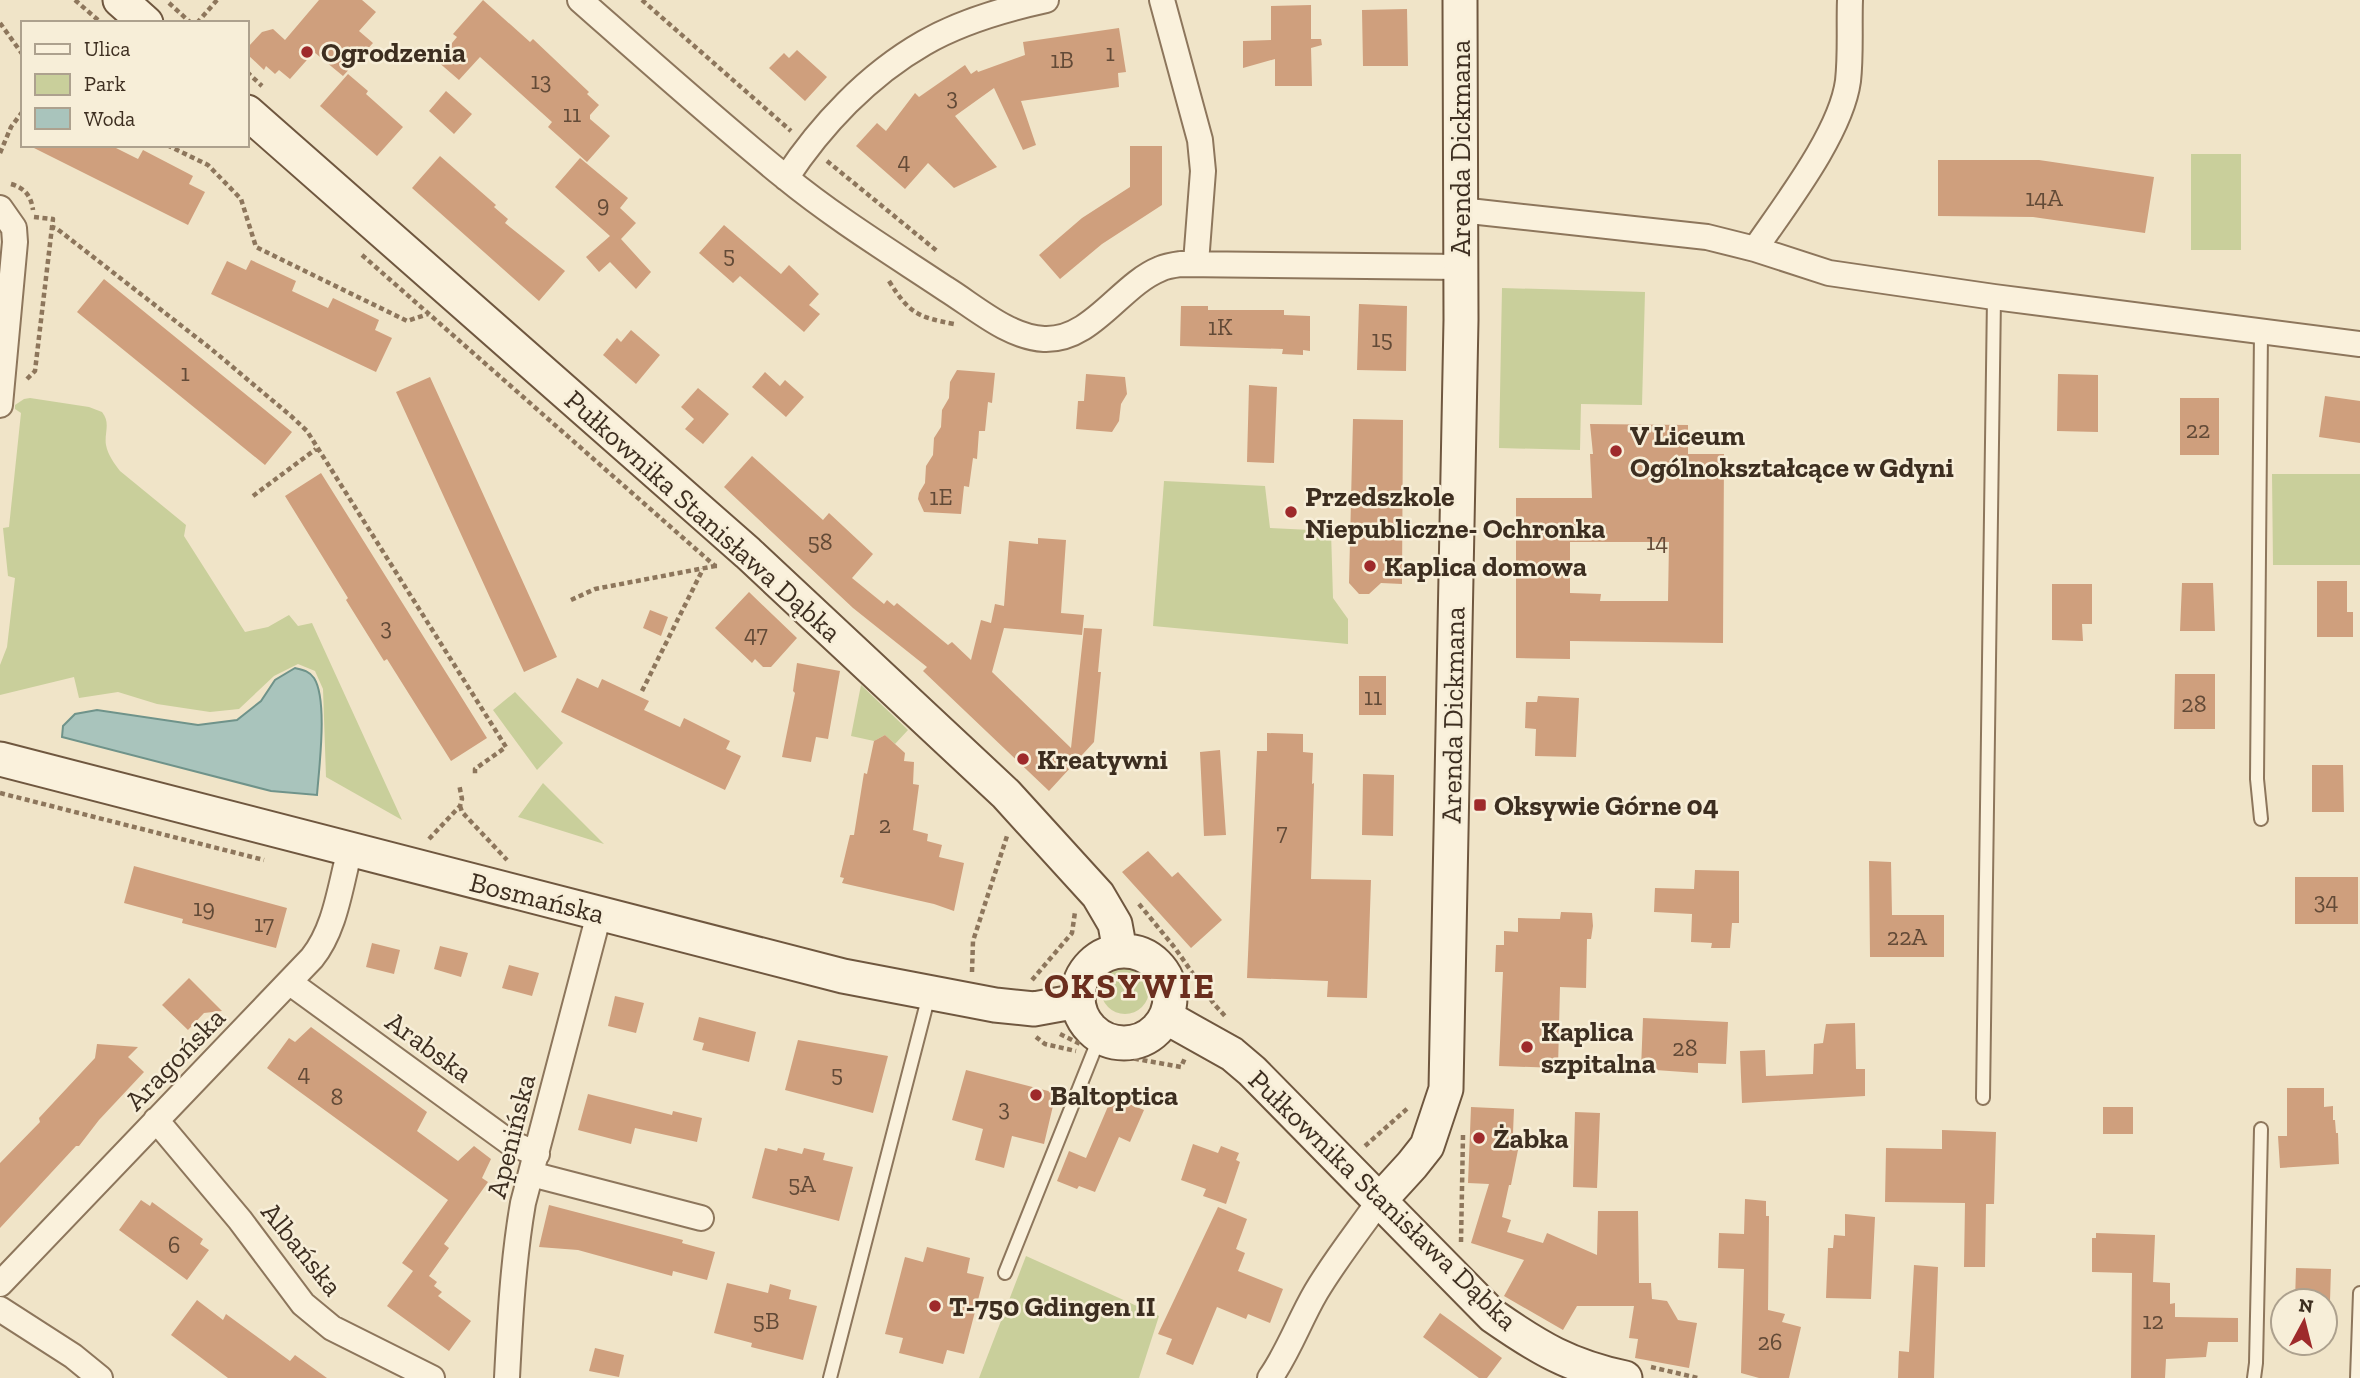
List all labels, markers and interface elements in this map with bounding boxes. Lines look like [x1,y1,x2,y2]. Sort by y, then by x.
legend [21,21,248,147]
text: Ulica [84,36,130,61]
place label: Ogrodzenia [321,36,466,69]
house number: 1 [1105,38,1115,67]
street label: Arenda Dickmana [1444,39,1477,256]
marker: Ogrodzenia [299,44,315,60]
house number: 1B [1050,45,1074,74]
house number: 13 [531,66,551,95]
text: Park [84,71,126,96]
house number: 3 [946,82,958,111]
house number: 11 [563,99,581,128]
text: Woda [84,106,135,131]
house number: 4 [898,146,911,175]
house number: 14A [2025,183,2063,212]
house number: 9 [597,189,609,218]
house number: 5 [723,240,735,269]
house number: 1K [1208,312,1233,341]
house number: 15 [1371,324,1393,353]
house number: 1 [180,358,190,387]
street label: Pułkownika Stanisława Dąbka [558,383,848,649]
house number: 22 [2186,415,2210,444]
place label: V Liceum Ogólnokształcące w Gdyni [1630,419,1954,484]
marker: V Liceum Ogólnokształcące w Gdyni [1608,443,1624,459]
place label: Przedszkole Niepubliczne- Ochronka [1305,480,1605,545]
house number: 1E [929,482,953,511]
marker: Przedszkole Niepubliczne- Ochronka [1283,504,1299,520]
house number: 58 [807,527,833,556]
house number: 14 [1646,527,1668,556]
place label: Kaplica domowa [1384,550,1587,583]
marker: Kaplica domowa [1362,558,1378,574]
street label: Arenda Dickmana [1435,606,1471,824]
house number: 3 [380,612,392,641]
house number: 47 [744,619,768,648]
house number: 11 [1364,682,1382,711]
house number: 28 [2181,689,2207,718]
place label: Kreatywni [1037,743,1168,776]
marker: Kreatywni [1015,751,1031,767]
place label: Oksywie Górne 04 [1494,789,1719,822]
marker: Oksywie Górne 04 [1472,797,1488,813]
house number: 2 [879,810,891,839]
house number: 7 [1276,817,1288,846]
street label: Bosmańska [466,865,608,931]
house number: 34 [2314,886,2338,915]
house number: 19 [193,893,215,922]
house number: 17 [254,909,274,938]
house number: 22A [1887,922,1928,951]
district label: OKSYWIE [1044,965,1216,1007]
street label: Aragońska [118,1001,232,1117]
street label: Arabska [379,1005,479,1090]
place label: Kaplica szpitalna [1541,1015,1656,1080]
house number: 28 [1672,1033,1698,1062]
marker: Kaplica szpitalna [1519,1039,1535,1055]
house number: 4 [298,1058,311,1087]
house number: 5 [831,1059,843,1088]
street label: Pułkownika Stanisława Dąbka [1242,1063,1524,1337]
street label: Apenińska [480,1070,542,1202]
place label: Baltoptica [1050,1079,1178,1112]
house number: 8 [331,1082,343,1111]
marker: Baltoptica [1028,1087,1044,1103]
house number: 3 [998,1093,1010,1122]
place label: Żabka [1493,1122,1569,1155]
marker: Żabka [1471,1130,1487,1146]
house number: 5A [788,1169,816,1198]
street label: Albańska [254,1196,350,1303]
house number: 6 [168,1230,180,1259]
north arrow [2269,1287,2339,1357]
place label: T-750 Gdingen II [949,1290,1156,1323]
text: N [2297,1293,2315,1318]
marker: T-750 Gdingen II [927,1298,943,1314]
house number: 5B [753,1306,779,1335]
house number: 12 [2142,1306,2164,1335]
house number: 26 [1757,1327,1783,1356]

